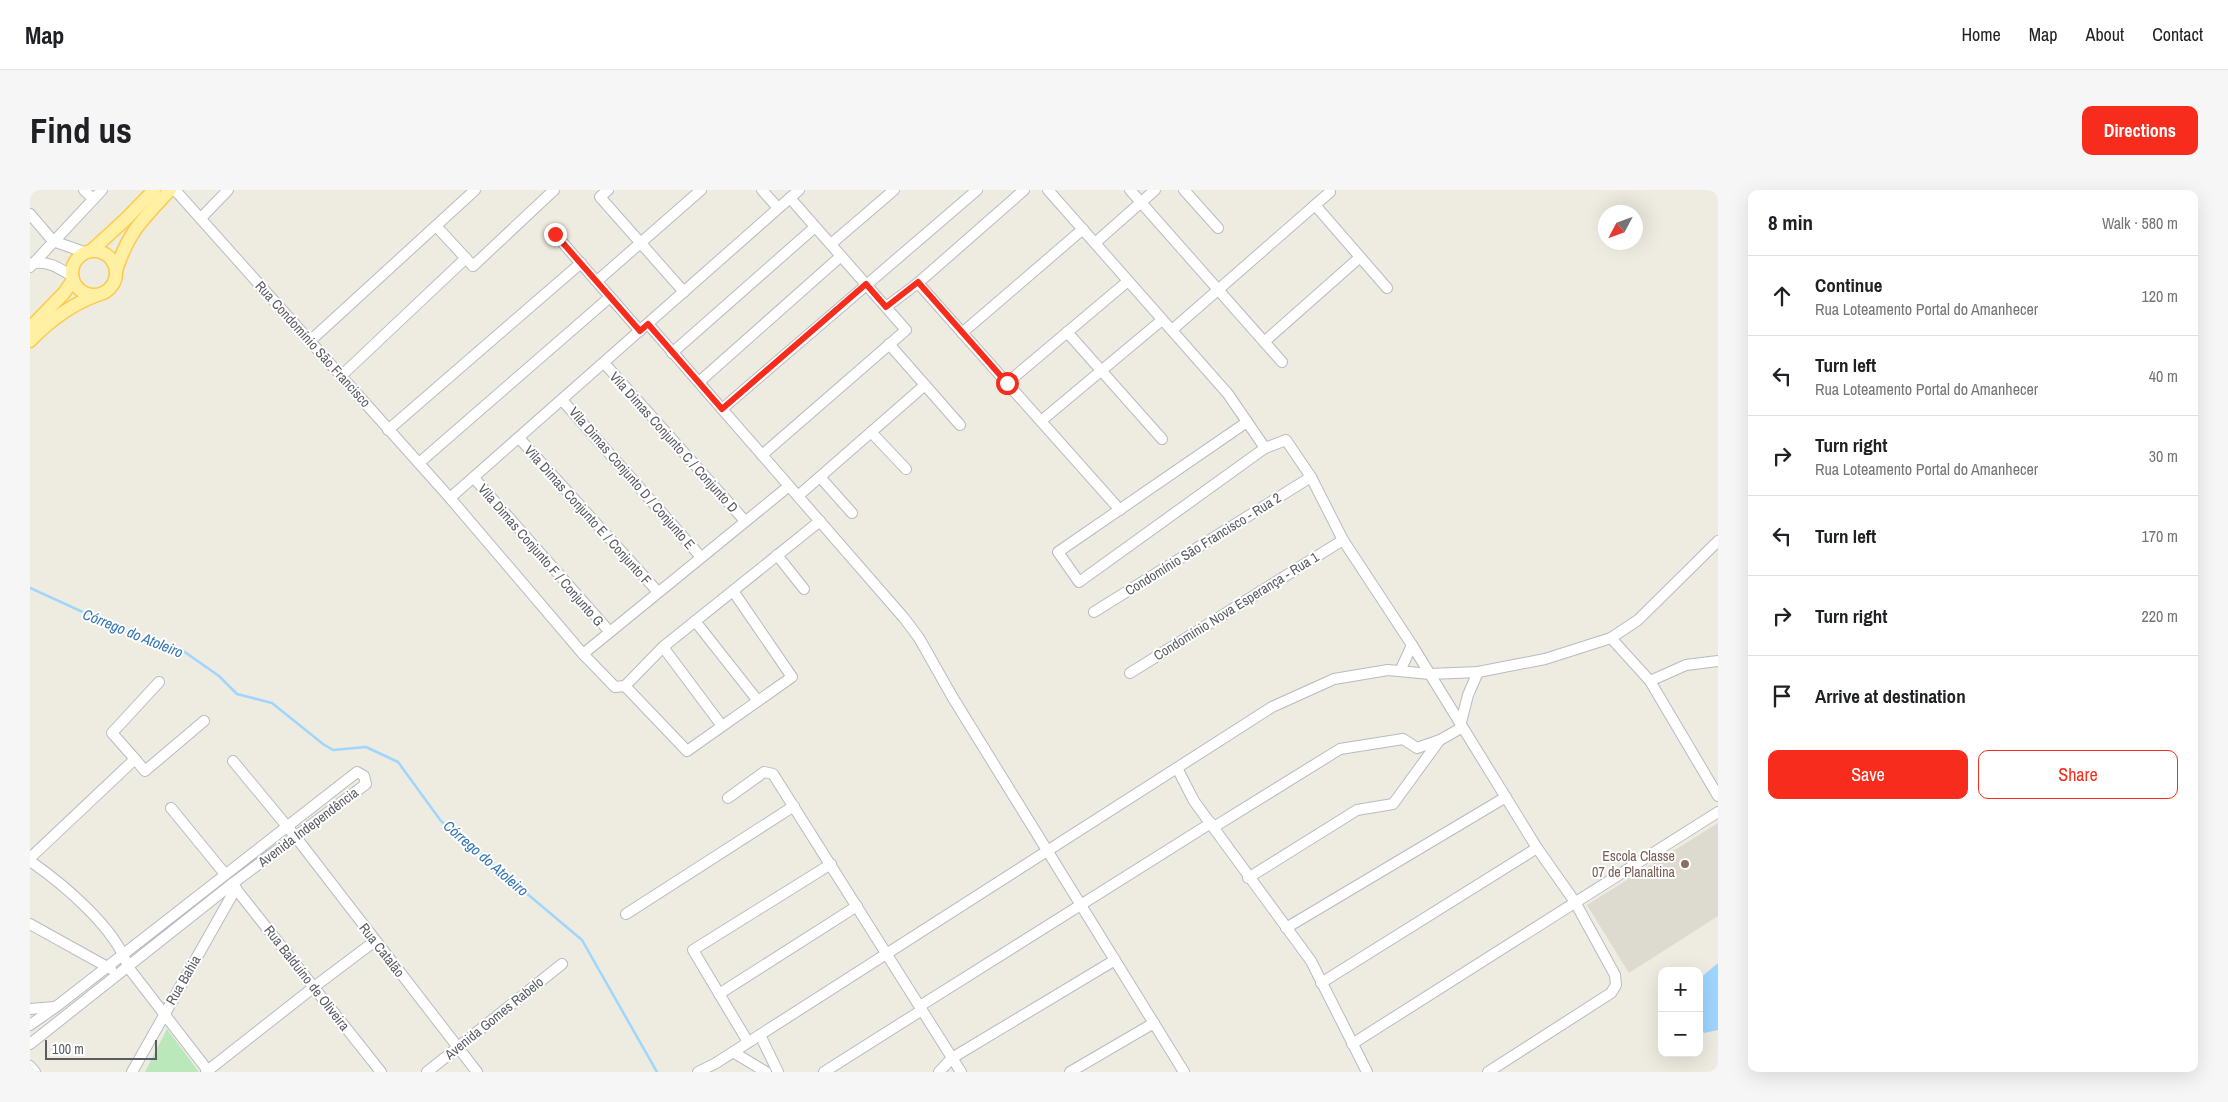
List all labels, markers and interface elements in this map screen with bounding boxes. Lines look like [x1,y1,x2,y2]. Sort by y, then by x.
text: Map [25,19,64,51]
text: Home [1961,22,2001,47]
text: Map [2029,22,2058,47]
text: About [2086,22,2124,47]
text: Contact [2152,22,2203,47]
button: Directions [2082,106,2198,155]
text: Find us [30,107,132,154]
north arrow [1598,205,1643,250]
text: 8 min [1768,208,1813,237]
text: Walk · 580 m [2102,212,2178,234]
route end [544,223,567,246]
text: Continue [1815,272,1883,298]
street label: Rua Condomínio São Francisco [251,277,375,411]
icon: ahead [1768,282,1796,310]
text: 120 m [2142,285,2178,307]
text: Rua Loteamento Portal do Amanhecer [1815,298,2038,320]
text: Turn left [1815,352,1876,378]
icon: left [1768,362,1796,390]
text: 40 m [2149,365,2178,387]
street label: Vila Dimas Conjunto C / Conjunto D [606,368,742,516]
route start [996,372,1019,395]
text: Rua Loteamento Portal do Amanhecer [1815,378,2038,400]
street label: Vila Dimas Conjunto D / Conjunto E [565,403,699,553]
text: Turn right [1815,432,1887,458]
street label: Vila Dimas Conjunto E / Conjunto F [521,441,655,589]
icon: right [1768,442,1796,470]
text: 30 m [2149,445,2178,467]
text: Rua Loteamento Portal do Amanhecer [1815,458,2038,480]
street label: Vila Dimas Conjunto F / Conjunto G [474,480,608,630]
street label: Condomínio São Francisco - Rua 2 [1122,489,1284,599]
icon: left [1768,522,1796,550]
text: Turn left [1815,523,1876,549]
text: 170 m [2142,525,2178,547]
street label: Condomínio Nova Esperança - Rua 1 [1150,547,1322,664]
icon: right [1768,602,1796,630]
water label: Córrego do Atoleiro [80,603,186,663]
text: Turn right [1815,603,1887,629]
text: 220 m [2142,605,2178,627]
icon: arrive [1768,682,1796,710]
text: Arrive at destination [1815,683,1966,709]
button: Save [1768,750,1968,799]
button: Share [1978,750,2178,799]
street label: Avenida Independência [253,783,362,871]
water label: Córrego do Atoleiro [439,815,533,901]
place label: Escola Classe 07 de Planaltina [1592,847,1676,881]
marker: Escola Classe 07 de Planaltina [1679,858,1691,870]
street label: Rua Catalão [355,919,409,981]
street label: Rua Balduíno de Oliveira [260,922,354,1035]
street label: Rua Bahia [162,951,205,1008]
map controls [1658,967,1703,1057]
button: + [1658,967,1703,1012]
street label: Avenida Gomes Rabelo [440,973,547,1064]
button: − [1658,1012,1703,1057]
scale bar [45,1037,158,1060]
text: 100 m [52,1040,84,1058]

